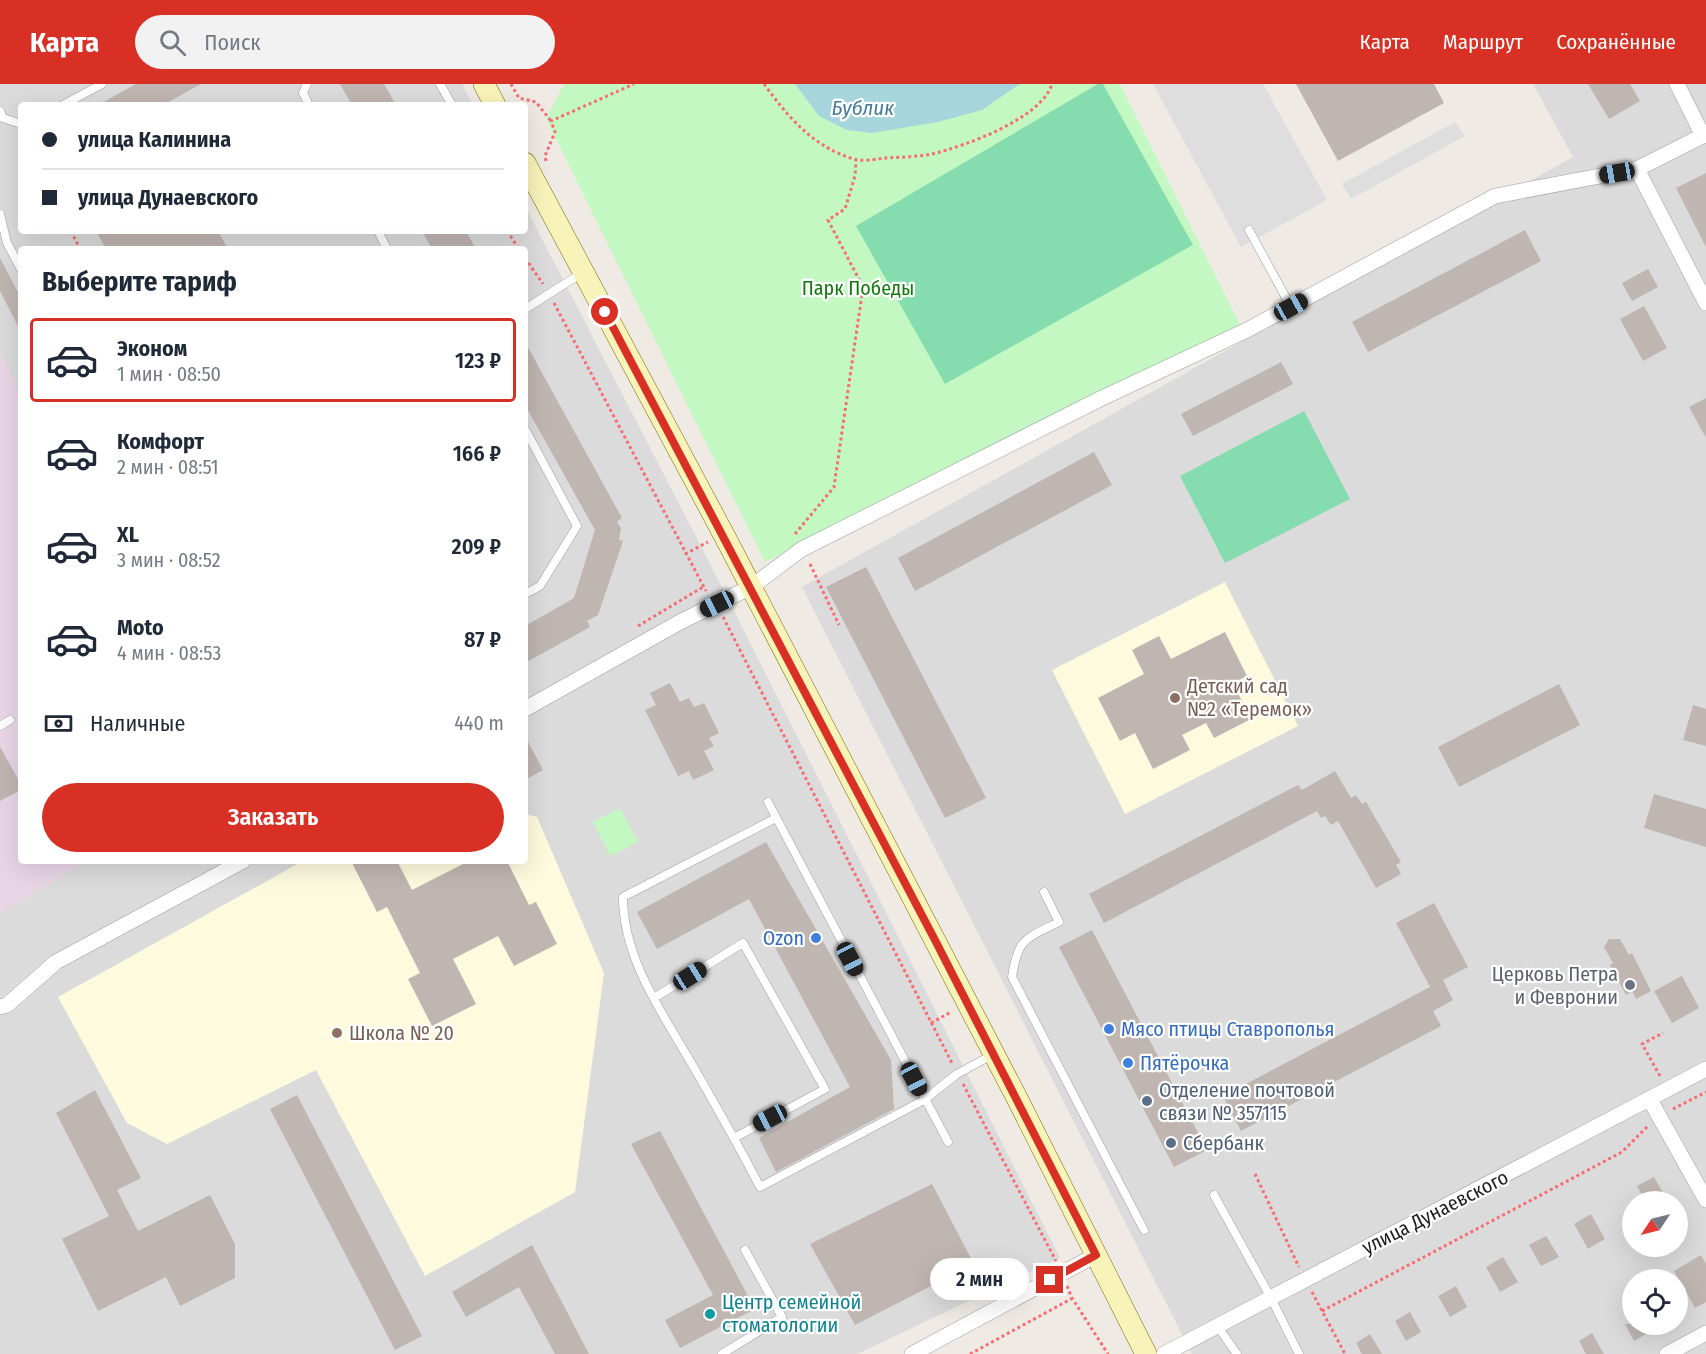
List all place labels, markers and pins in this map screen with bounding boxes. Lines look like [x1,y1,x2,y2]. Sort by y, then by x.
place label: Детский сад №2 «Теремок» [1186,674,1312,721]
marker: Детский сад №2 «Теремок» [1168,691,1182,705]
place label: Ozon [763,926,804,950]
marker: Ozon [809,931,823,945]
place label: Церковь Петра и Февронии [1492,962,1618,1009]
marker: Церковь Петра и Февронии [1623,978,1637,992]
place label: Мясо птицы Ставрополья [1121,1017,1335,1041]
place label: Школа № 20 [349,1021,454,1045]
marker: Мясо птицы Ставрополья [1102,1022,1116,1036]
marker: Школа № 20 [330,1026,344,1040]
place label: Пятёрочка [1140,1051,1229,1075]
marker: Пятёрочка [1121,1056,1135,1070]
place label: Отделение почтовой связи № 357115 [1159,1078,1335,1125]
marker: Отделение почтовой связи № 357115 [1140,1094,1154,1108]
place label: Сбербанк [1183,1131,1264,1155]
marker: Сбербанк [1164,1136,1178,1150]
place label: Центр cемейной cтоматологии [722,1290,861,1337]
marker: Центр cемейной cтоматологии [703,1307,717,1321]

